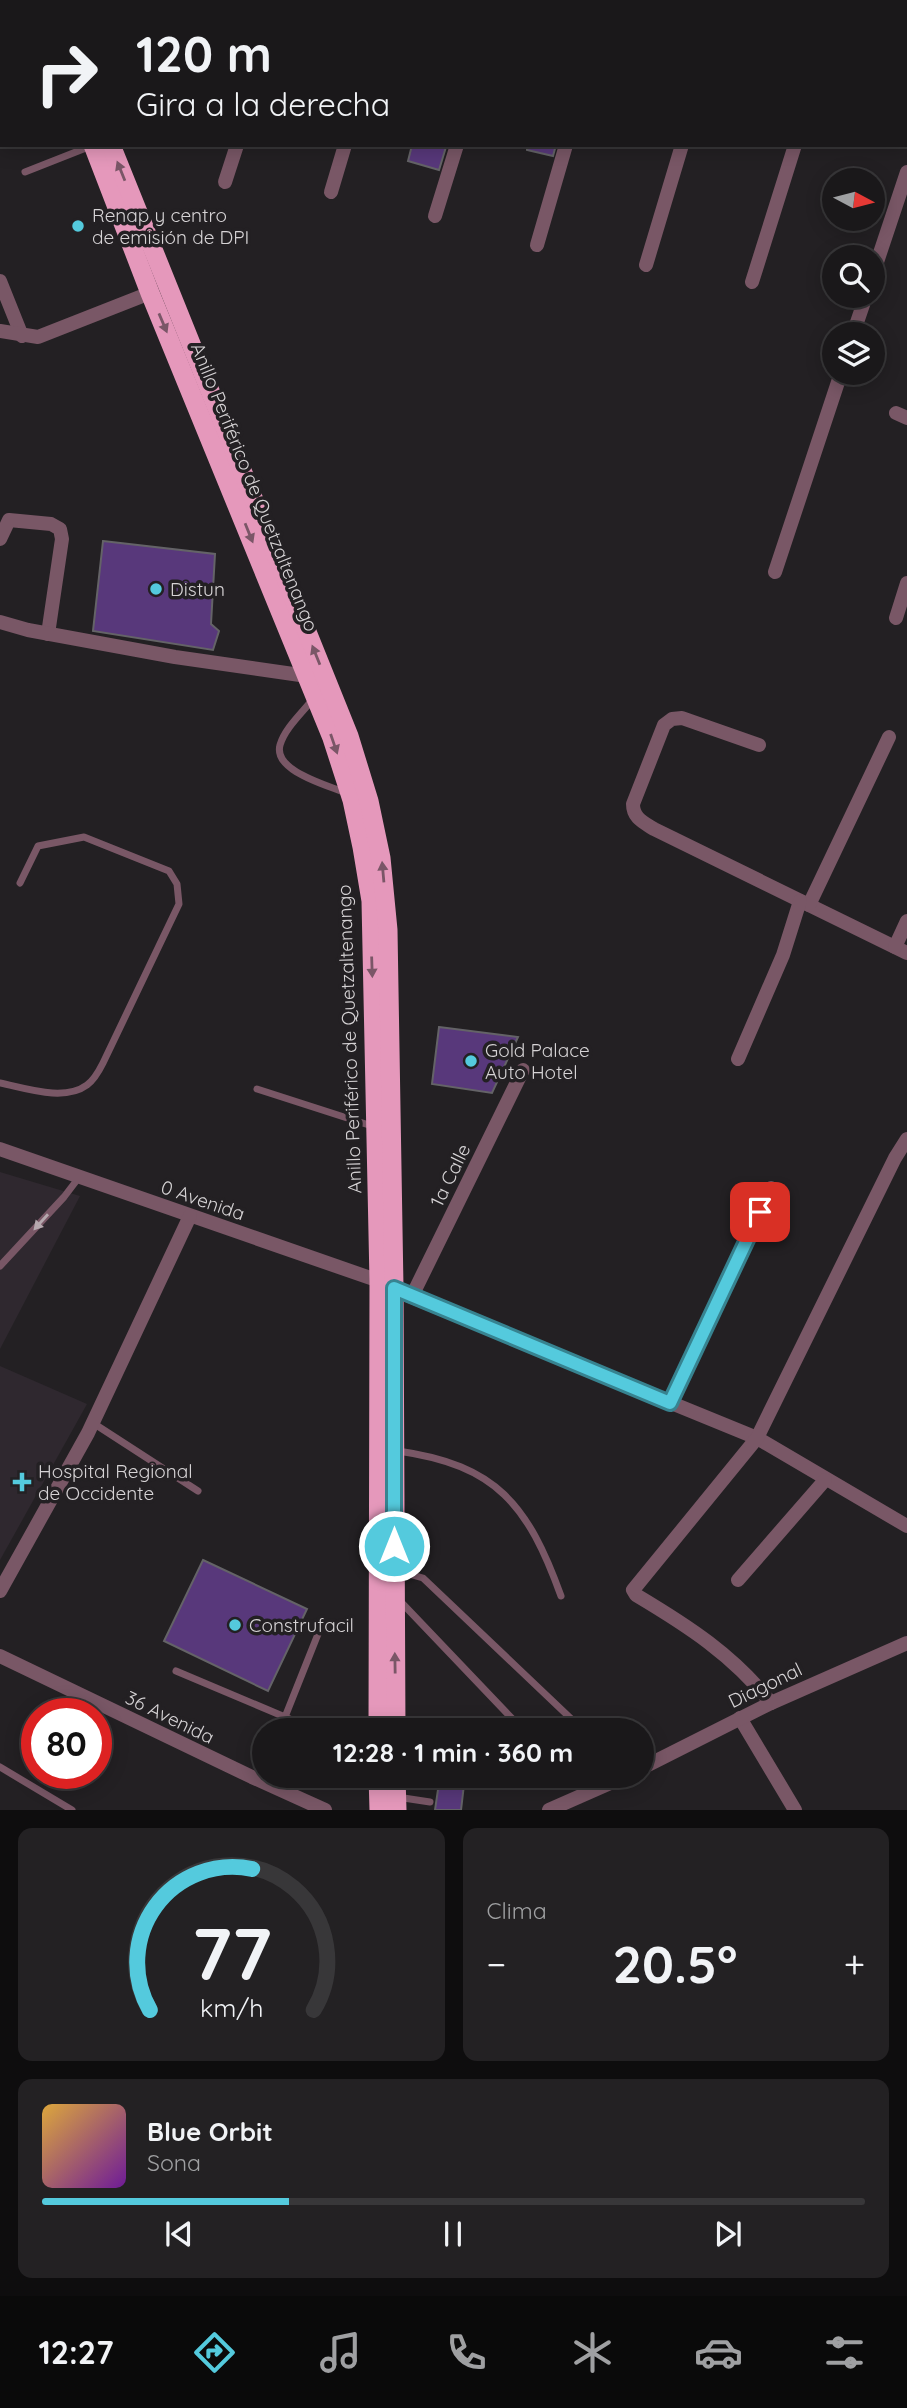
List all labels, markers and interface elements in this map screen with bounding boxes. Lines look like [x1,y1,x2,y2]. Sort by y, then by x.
text: 120 m [136,23,272,84]
icon: right [21,28,112,119]
text: Gira a la derecha [136,84,390,124]
one-way arrow [116,161,127,182]
north arrow [822,168,886,231]
map controls [822,168,885,385]
place label: Renap y centro de emisión de DPI [92,203,249,249]
marker: Renap y centro de emisión de DPI [70,218,86,234]
button: search [822,245,885,308]
one-way arrow [157,313,169,333]
button: layers [822,322,885,385]
street label: Anillo Periférico de Quetzaltenango [186,339,324,635]
one-way arrow [244,523,255,544]
place label: Distun [170,577,225,601]
marker: Distun [148,581,164,597]
one-way arrow [310,645,321,666]
one-way arrow [329,734,340,755]
one-way arrow [377,861,388,883]
street label: Anillo Periférico de Quetzaltenango [332,884,366,1194]
one-way arrow [367,957,378,979]
place label: Gold Palace Auto Hotel [485,1038,590,1084]
marker: Gold Palace Auto Hotel [463,1053,479,1069]
street label: 1a Calle [425,1140,475,1210]
street label: 0 Avenida [158,1174,248,1226]
pin [730,1182,790,1242]
icon: arrive [741,1193,779,1231]
one-way arrow [33,1213,49,1231]
place label: Hospital Regional de Occidente [38,1459,193,1505]
marker: Hospital Regional de Occidente [12,1472,32,1492]
position arrow [357,1509,431,1583]
place label: Construfacil [249,1613,354,1637]
marker: Construfacil [227,1617,243,1633]
one-way arrow [389,1651,401,1673]
street label: Diagonal [724,1657,806,1713]
street label: 36 Avenida [122,1685,218,1749]
speed limit sign: 80 [21,1698,112,1789]
text: 12:28 · 1 min · 360 m [333,1736,573,1769]
text: Clima [487,1896,547,1925]
text: 77 [191,1908,271,1999]
text: 20.5° [612,1931,737,1996]
text: − [487,1940,506,1988]
text: + [844,1940,865,1988]
text: km/h [200,1992,263,2023]
text: Blue Orbit [147,2115,273,2148]
text: Sona [147,2148,201,2177]
icon: previous [160,2215,198,2253]
icon: pause [434,2215,472,2253]
icon: next [709,2215,747,2253]
icon: directions [190,2328,239,2377]
icon: music [316,2328,365,2377]
icon: phone [442,2328,491,2377]
icon: climate [568,2328,617,2377]
icon: car [694,2328,743,2377]
icon: filters [820,2328,869,2377]
text: 12:27 [38,2332,114,2372]

